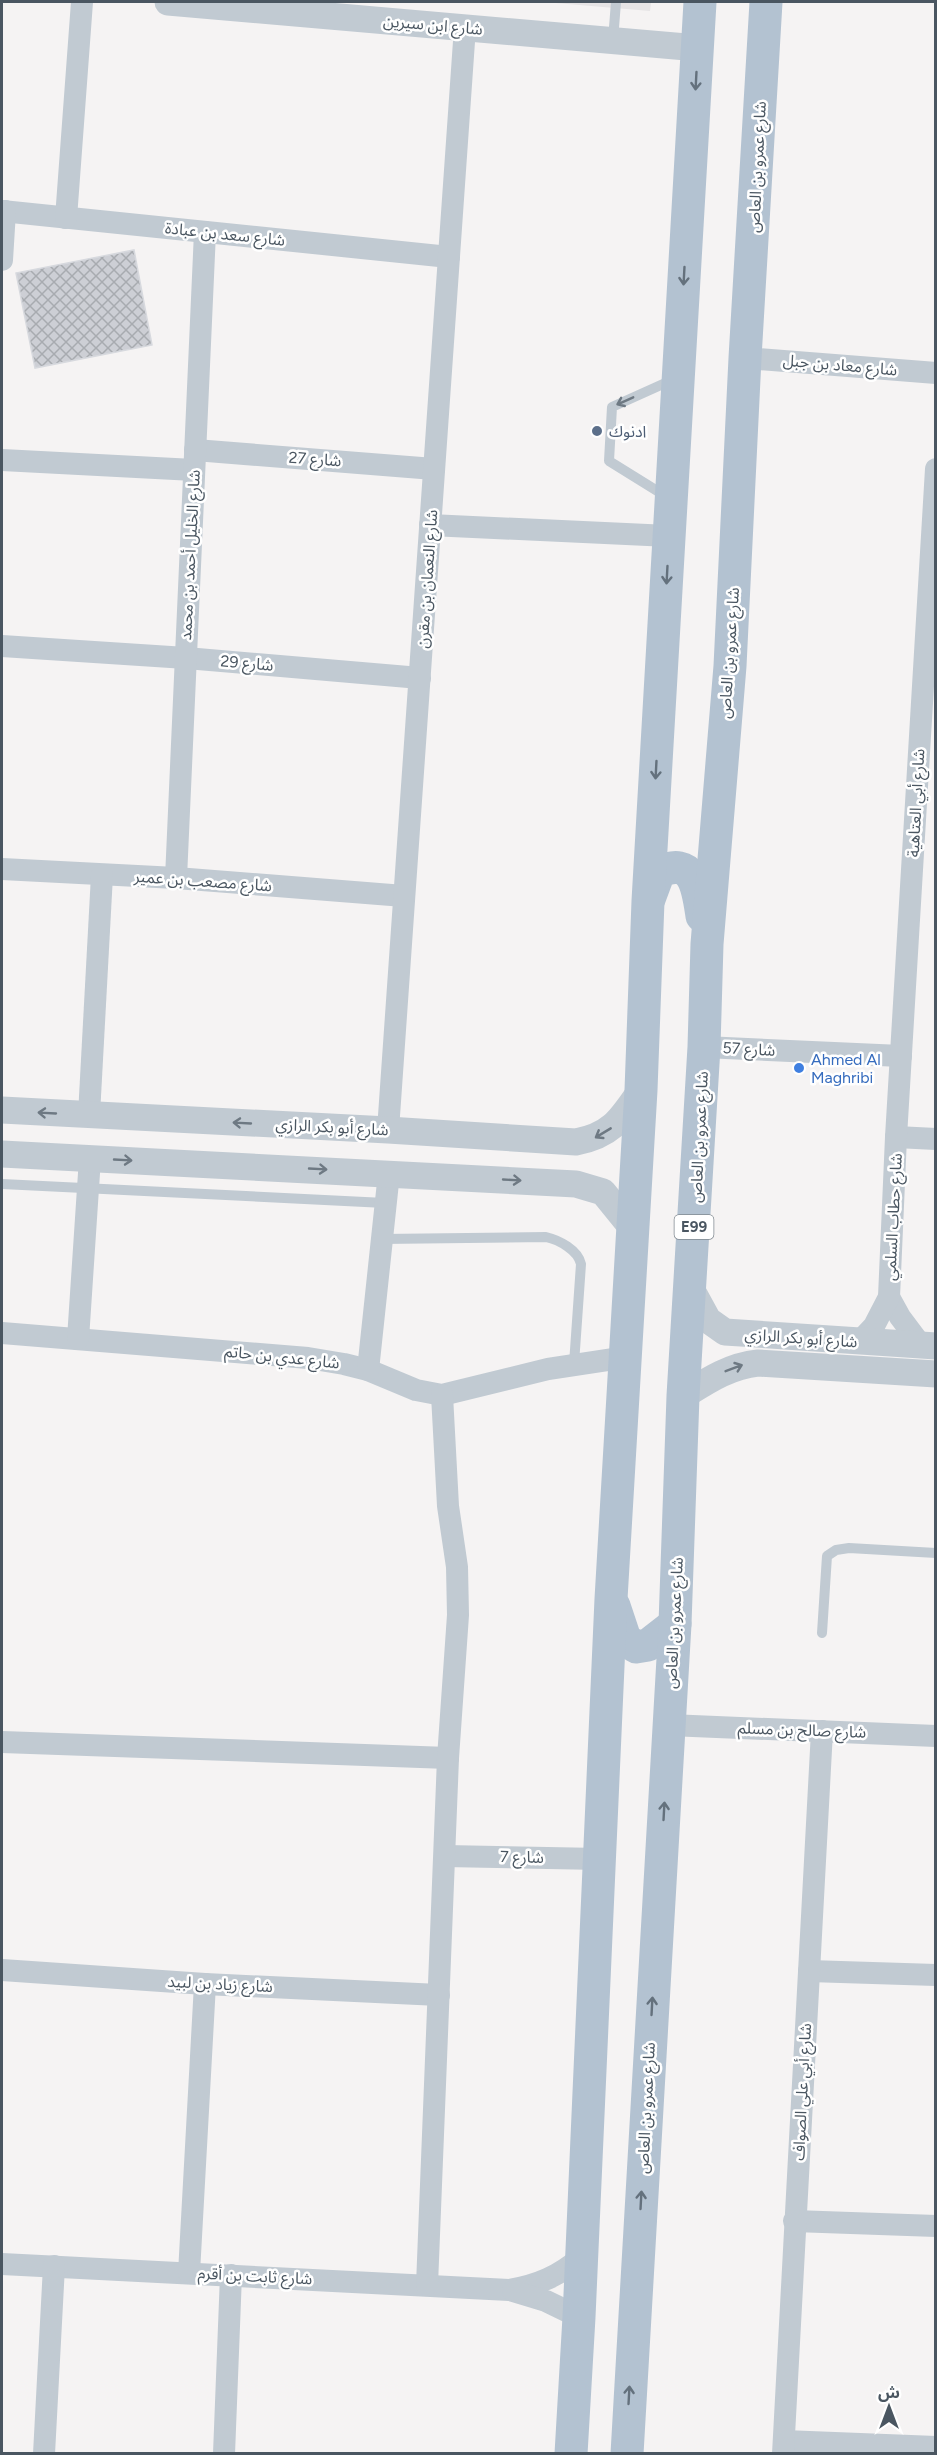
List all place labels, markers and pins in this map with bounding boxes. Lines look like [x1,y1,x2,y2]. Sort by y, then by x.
place label: ادنوك [609,422,646,441]
marker: ادنوك [590,424,604,438]
place label: Ahmed Al Maghribi [811,1050,881,1087]
marker: Ahmed Al Maghribi [792,1061,806,1075]

